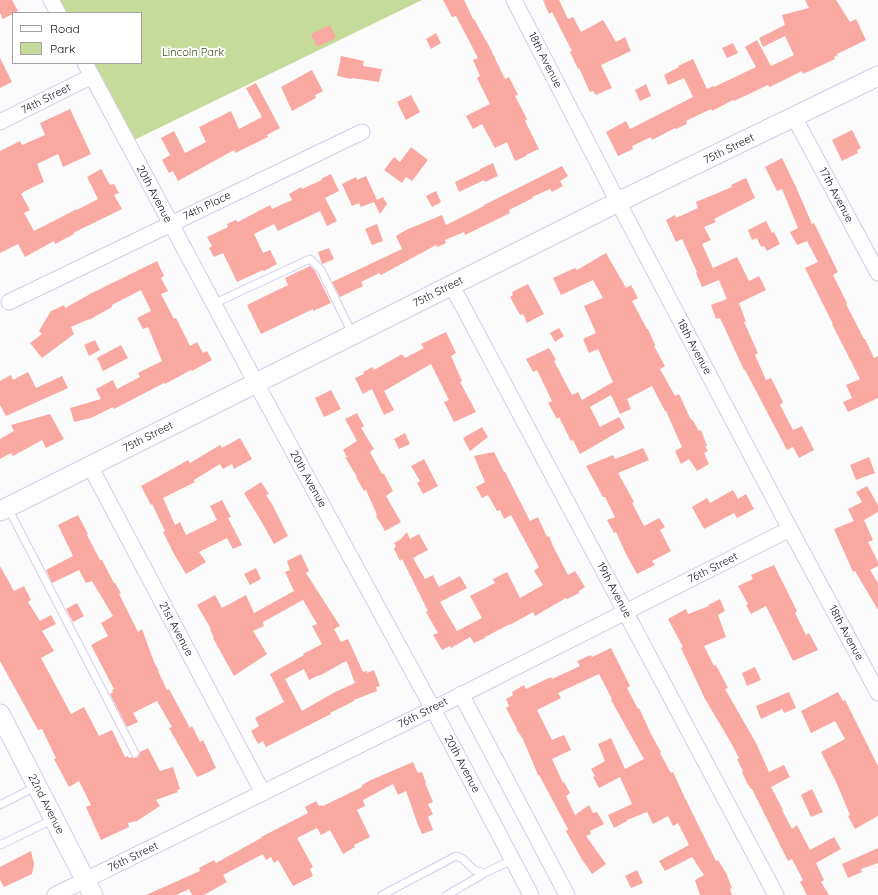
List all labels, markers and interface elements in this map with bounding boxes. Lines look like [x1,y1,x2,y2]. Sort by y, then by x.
legend [12,12,142,64]
text: Road [50,21,80,36]
street label: 18th Avenue [525,30,565,90]
text: Park [50,41,75,56]
park label: Lincoln Park [162,46,224,60]
street label: 74th Street [19,81,73,117]
street label: 75th Street [702,131,756,167]
street label: 20th Avenue [133,163,175,225]
street label: 17th Avenue [816,165,856,225]
street label: 74th Place [181,189,233,223]
street label: 75th Street [411,274,465,310]
street label: 18th Avenue [674,317,714,377]
street label: 75th Street [121,419,175,455]
street label: 20th Avenue [287,448,329,510]
street label: 76th Street [686,550,740,586]
street label: 19th Avenue [594,560,634,620]
street label: 21st Avenue [156,600,196,658]
street label: 18th Avenue [826,603,866,663]
street label: 76th Street [396,695,450,731]
street label: 20th Avenue [441,733,483,795]
street label: 22nd Avenue [25,772,67,836]
street label: 76th Street [106,839,160,875]

